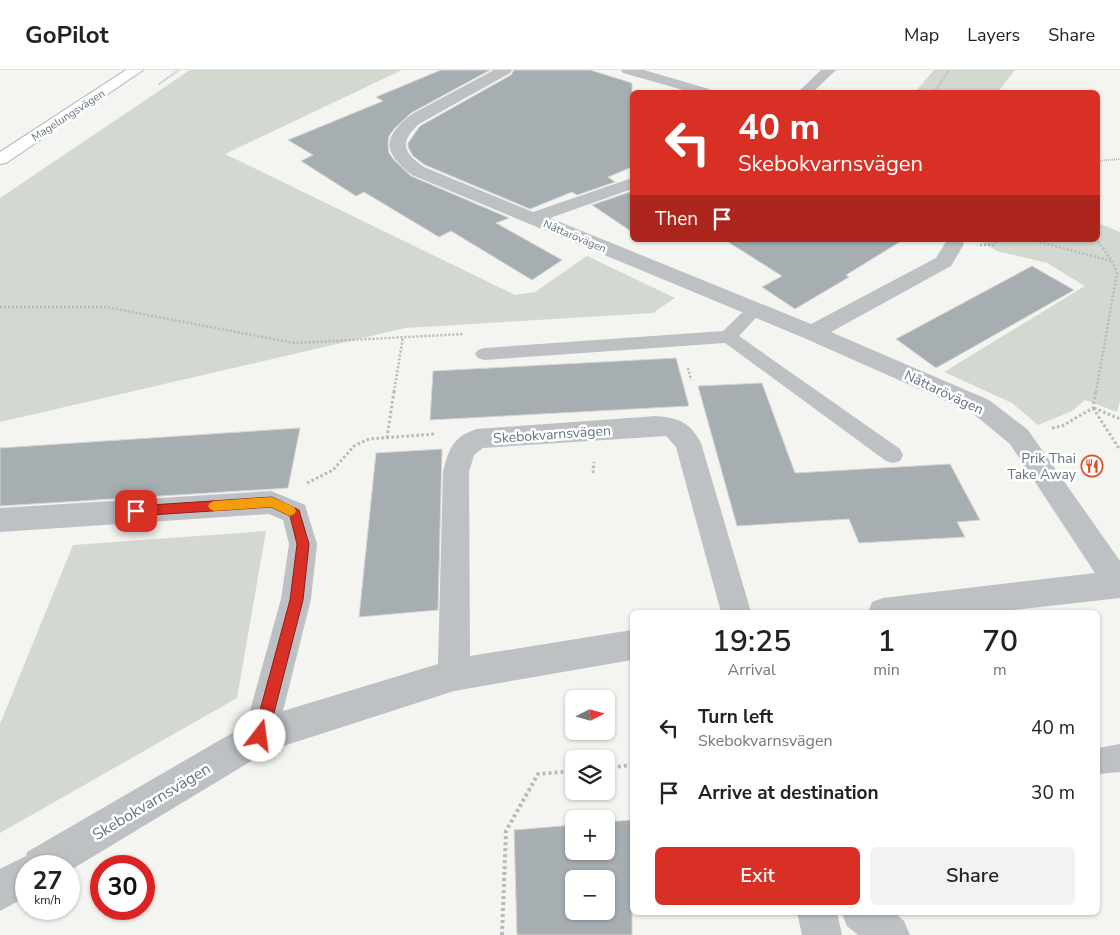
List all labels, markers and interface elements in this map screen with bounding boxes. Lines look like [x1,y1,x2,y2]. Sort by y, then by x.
text: GoPilot [25,19,109,51]
text: Map [904,23,939,47]
text: Layers [967,23,1020,47]
text: Share [1048,23,1095,47]
street label: Magelungsvägen [29,86,108,145]
text: 40 m [738,104,820,151]
icon: left [655,110,720,175]
text: Skebokvarnsvägen [738,149,923,179]
icon: arrive [708,205,736,233]
text: Then [655,206,698,232]
street label: Nåttarövägen [541,216,609,256]
street label: Nåttarövägen [901,366,987,419]
street label: Skebokvarnsvägen [493,421,611,448]
place label: Prik Thai Take Away [1007,449,1077,484]
restaurant icon: Prik Thai Take Away [1080,454,1104,478]
pin [115,490,157,532]
icon: arrive [122,497,150,525]
text: 19:25 [712,621,791,662]
text: 1 [878,621,896,662]
text: 70 [982,621,1018,662]
text: Arrival [728,659,776,681]
text: min [873,659,900,681]
text: m [993,659,1007,681]
north arrow [565,690,615,740]
map controls [565,690,615,920]
text: Turn left [698,704,773,730]
position arrow [233,709,285,761]
icon: left [655,714,683,742]
text: 40 m [1031,715,1075,741]
text: Skebokvarnsvägen [698,730,833,752]
button: layers [565,750,615,800]
street label: Skebokvarnsvägen [88,758,215,846]
icon: arrive [655,779,683,807]
text: Arrive at destination [698,780,879,806]
text: 30 m [1031,780,1075,806]
button: + [565,810,615,860]
button: Exit [655,847,860,905]
button: Share [870,847,1075,905]
speed limit sign: 30 [90,855,155,920]
text: 27 [32,864,63,898]
button: − [565,870,615,920]
text: km/h [34,892,61,908]

